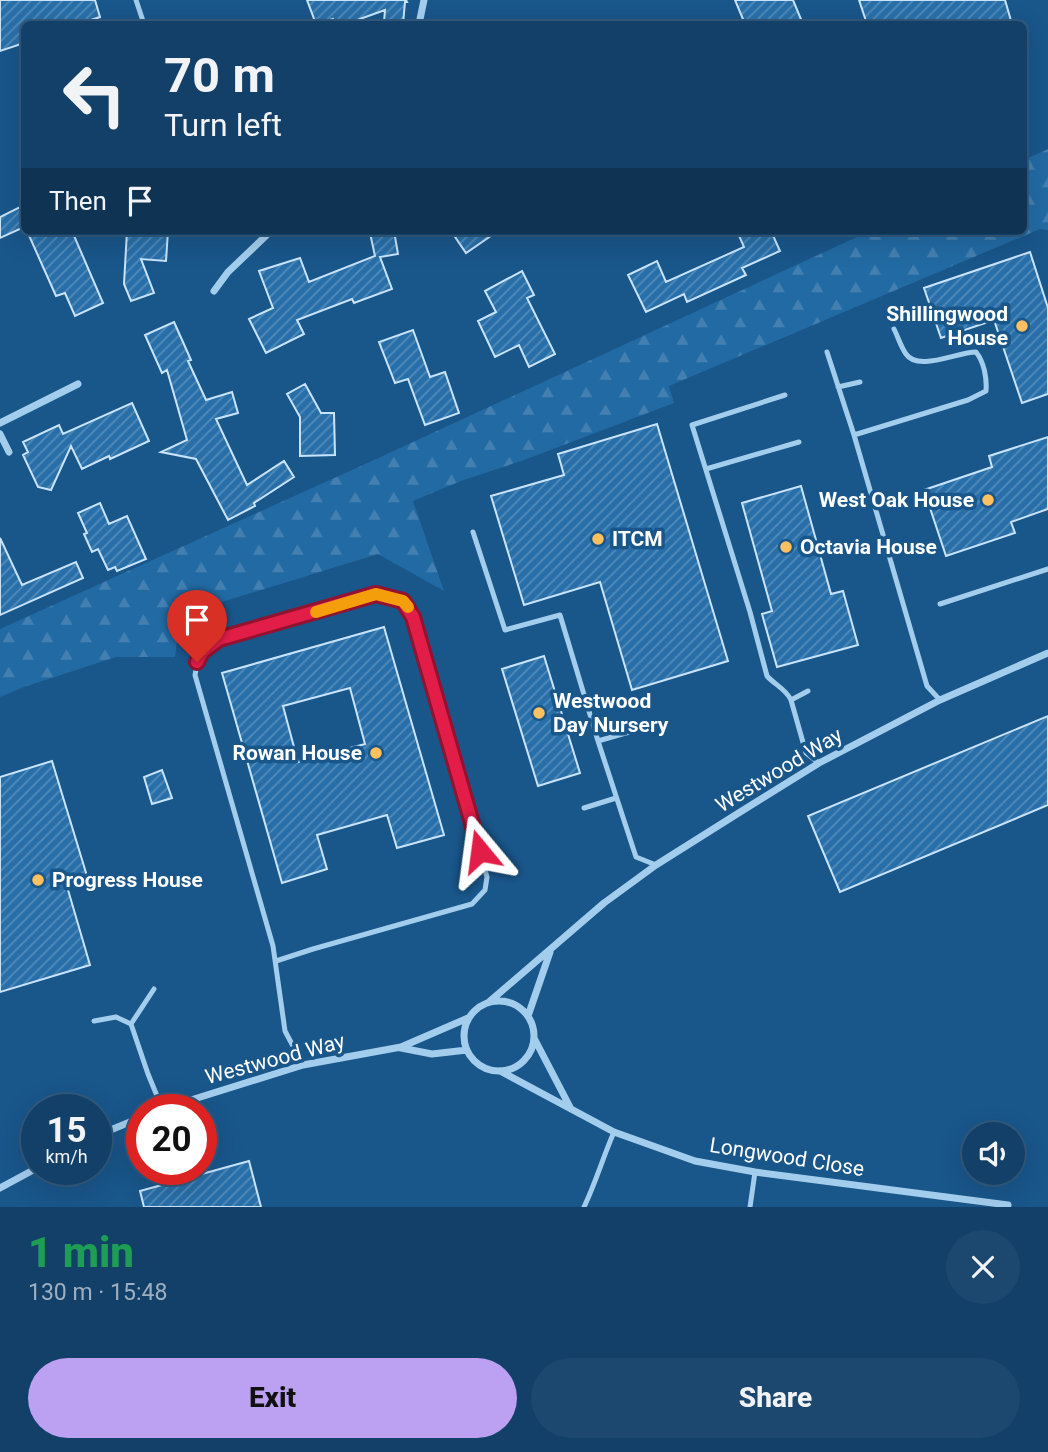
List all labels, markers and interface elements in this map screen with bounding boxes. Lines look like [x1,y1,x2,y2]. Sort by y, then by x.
text: 70 m [164,47,275,104]
icon: left [49,49,140,140]
text: Turn left [164,106,282,144]
icon: arrive [121,182,159,220]
text: Then [49,186,107,216]
place label: Shillingwood House [886,302,1008,350]
marker: Shillingwood House [1014,318,1030,334]
place label: West Oak House [819,488,974,512]
marker: West Oak House [980,492,996,508]
place label: ITCM [612,527,663,551]
marker: ITCM [590,531,606,547]
place label: Octavia House [800,535,937,559]
marker: Octavia House [778,539,794,555]
pin [167,590,227,662]
icon: arrive [178,601,216,639]
place label: Westwood Day Nursery [553,689,669,737]
marker: Westwood Day Nursery [531,705,547,721]
street label: Westwood Way [711,723,847,817]
place label: Rowan House [232,741,362,765]
marker: Rowan House [368,745,384,761]
position arrow [443,814,517,888]
place label: Progress House [52,868,203,892]
marker: Progress House [30,872,46,888]
street label: Westwood Way [203,1029,347,1089]
speed limit sign: 20 [126,1094,217,1185]
text: 15 [46,1110,87,1151]
map controls [962,1122,1025,1185]
button: sound [962,1122,1025,1185]
street label: Longwood Close [708,1133,866,1181]
text: km/h [45,1146,88,1167]
text: 1 min [28,1228,134,1277]
button: close [946,1230,1020,1304]
text: 130 m · 15:48 [28,1279,167,1306]
button: Exit [28,1358,517,1438]
button: Share [531,1358,1020,1438]

